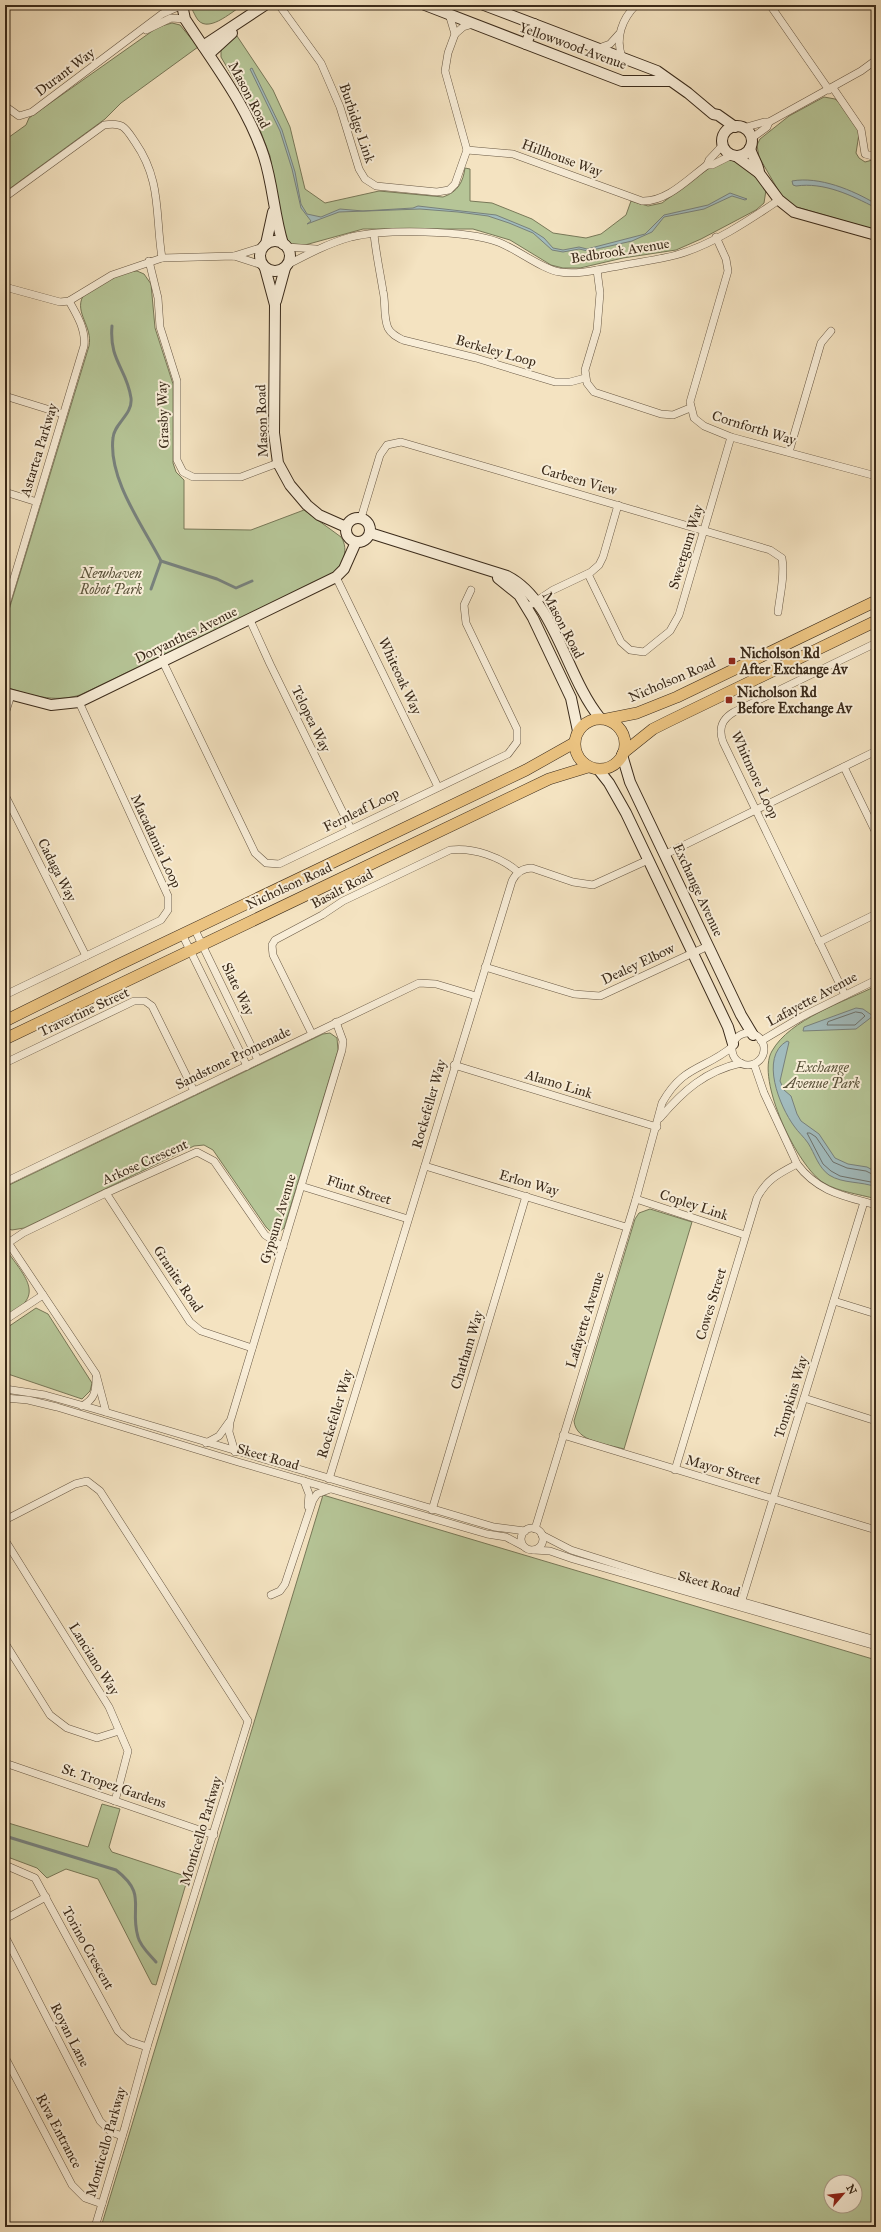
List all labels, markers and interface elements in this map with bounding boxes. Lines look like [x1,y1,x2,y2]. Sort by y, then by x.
street label: Yellowwood Avenue [517,19,629,73]
street label: Durant Way [32,44,98,100]
street label: Mason Road [224,59,274,131]
street label: Burbidge Link [335,81,379,166]
street label: Hillhouse Way [519,136,605,181]
street label: Bedbrook Avenue [569,235,671,267]
street label: Berkeley Loop [454,331,538,371]
street label: Grasby Way [153,380,173,449]
street label: Mason Road [252,384,272,458]
street label: Astartea Parkway [16,401,61,500]
street label: Cornforth Way [710,407,799,449]
street label: Carbeen View [539,461,620,499]
street label: Sweetgum Way [665,502,707,591]
park label: Newhaven Robot Park [79,565,143,598]
street label: Mason Road [538,589,588,661]
street label: Doryanthes Avenue [132,603,240,667]
street label: Whiteoak Way [375,635,425,718]
place label: Nicholson Rd After Exchange Av [739,645,849,679]
street label: Nicholson Road [626,654,718,706]
marker: Nicholson Rd After Exchange Av [727,656,737,666]
street label: Telopea Way [288,683,335,755]
place label: Nicholson Rd Before Exchange Av [737,684,853,718]
marker: Nicholson Rd Before Exchange Av [724,695,734,705]
street label: Whitmore Loop [727,729,783,821]
street label: Fernleaf Loop [320,784,402,836]
street label: Macadamia Loop [127,791,185,891]
street label: Cadaga Way [34,835,80,905]
street label: Exchange Avenue [669,841,727,939]
street label: Nicholson Road [243,859,335,913]
street label: Basalt Road [308,866,376,912]
street label: Dealey Elbow [599,939,678,988]
street label: Slate Way [218,960,258,1018]
street label: Lafayette Avenue [764,968,860,1030]
street label: Travertine Street [36,984,132,1040]
street label: Sandstone Promenade [172,1023,294,1093]
street label: Rockefeller Way [408,1057,450,1151]
park label: Exchange Avenue Park [782,1059,861,1092]
street label: Alamo Link [522,1065,595,1102]
street label: Arkose Crescent [99,1136,190,1189]
street label: Erlon Way [497,1166,561,1200]
street label: Gypsum Avenue [256,1172,300,1266]
street label: Flint Street [324,1172,394,1208]
street label: Copley Link [658,1186,731,1224]
street label: Granite Road [150,1243,206,1315]
street label: Cowes Street [692,1266,730,1342]
street label: Lafayette Avenue [562,1270,608,1370]
street label: Chatham Way [447,1308,487,1391]
street label: Tompkins Way [770,1353,812,1440]
street label: Rockefeller Way [313,1367,357,1460]
street label: Skeet Road [235,1440,301,1474]
street label: Mayor Street [684,1451,762,1489]
street label: Skeet Road [676,1567,742,1601]
street label: Lanciano Way [65,1620,123,1699]
street label: St. Tropez Gardens [59,1760,169,1812]
street label: Monticello Parkway [176,1774,226,1888]
street label: Torino Crescent [58,1904,118,1992]
street label: Royan Lane [47,2000,93,2070]
street label: Monticello Parkway [82,2085,130,2199]
street label: Riva Entrance [32,2091,86,2171]
north arrow [823,2174,863,2214]
text: N [843,2182,860,2197]

